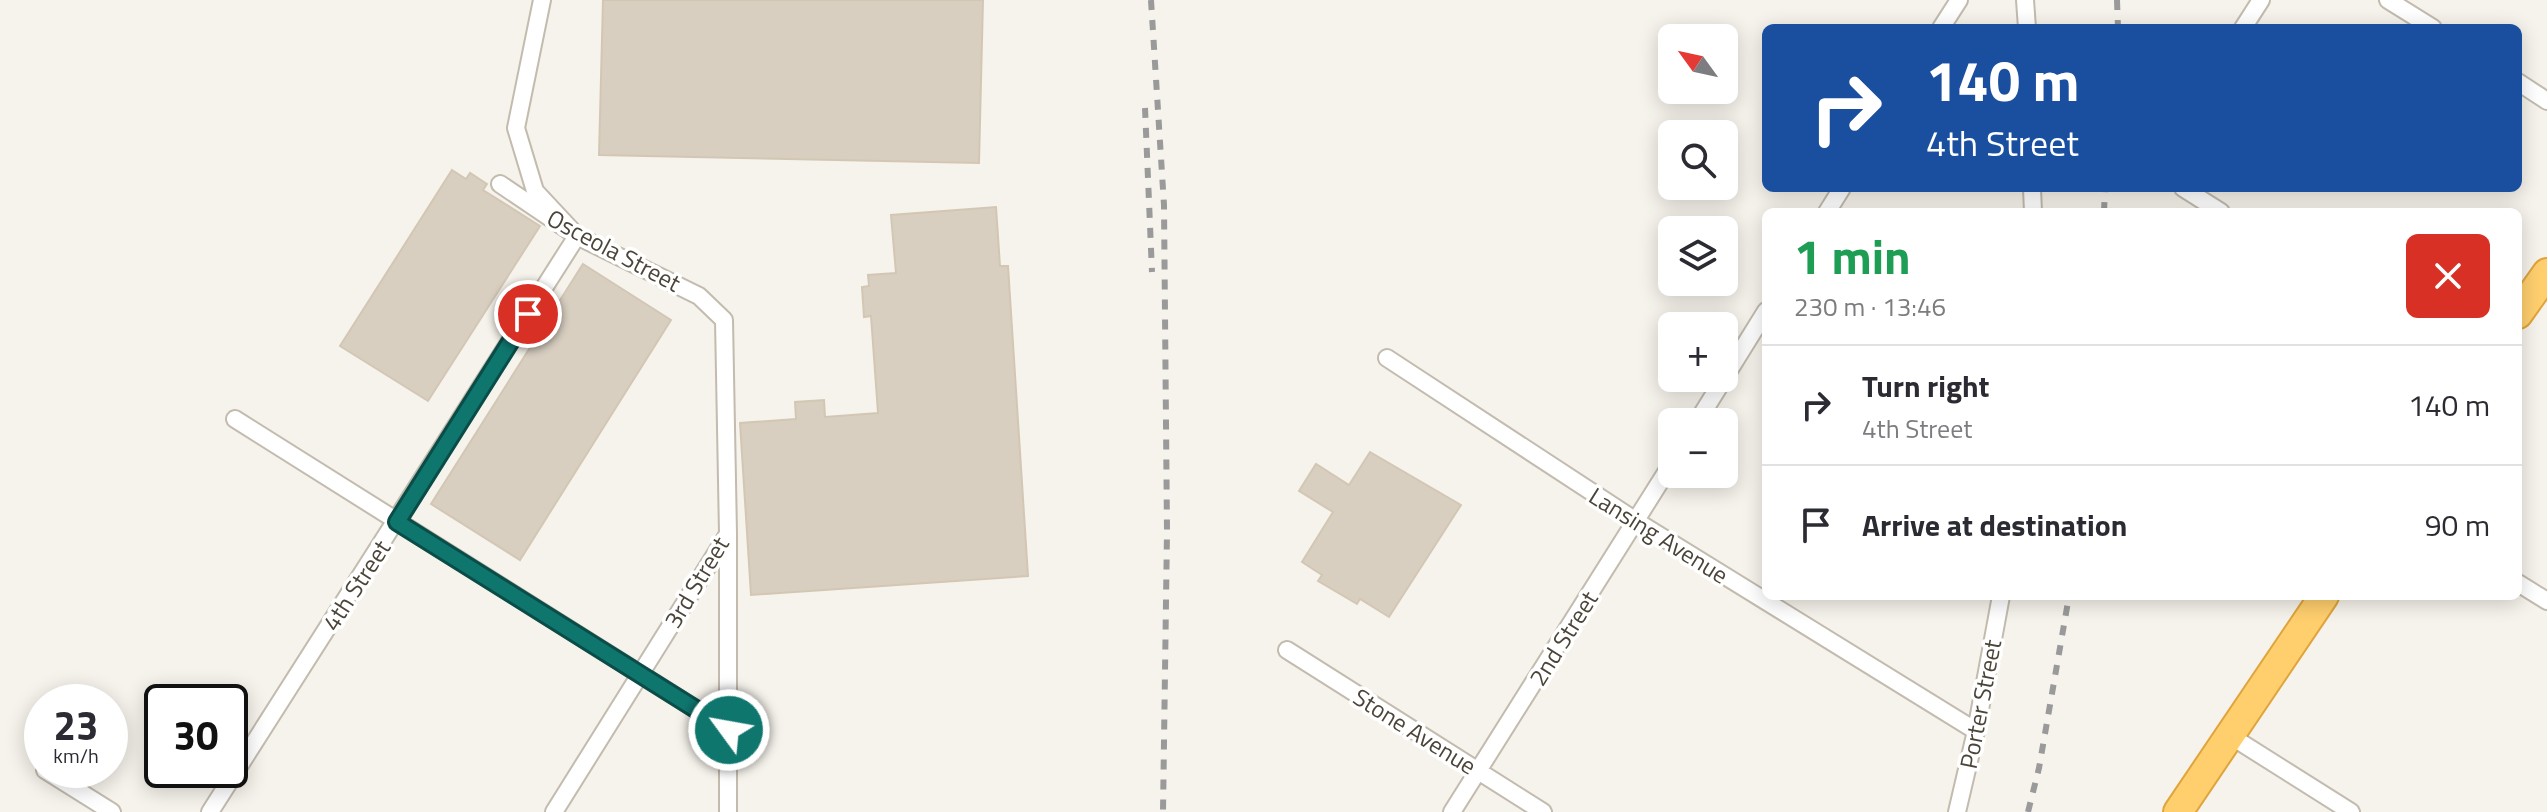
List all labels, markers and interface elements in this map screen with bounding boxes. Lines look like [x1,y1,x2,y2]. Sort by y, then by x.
north arrow [1658,24,1738,104]
map controls [1658,24,1738,488]
text: 140 m [1926,38,2079,123]
icon: right [1794,56,1898,160]
text: 4th Street [1926,115,2079,170]
button: search [1658,120,1738,200]
street label: Osceola Street [541,200,688,301]
button: layers [1658,216,1738,296]
text: 1 min [1794,220,1911,293]
button: close [2406,234,2490,318]
pin [494,280,562,348]
text: 230 m · 13:46 [1794,287,1946,326]
icon: arrive [506,292,550,336]
button: + [1658,312,1738,392]
text: Turn right [1862,363,1990,409]
text: 140 m [2408,382,2490,428]
icon: right [1794,383,1838,427]
button: − [1658,408,1738,488]
text: 4th Street [1862,409,1972,448]
street label: Lansing Avenue [1582,478,1736,592]
text: Arrive at destination [1862,502,2127,548]
text: 90 m [2425,502,2490,548]
icon: arrive [1794,503,1838,547]
street label: 3rd Street [654,529,738,635]
street label: 4th Street [313,532,399,638]
street label: 2nd Street [1520,583,1607,693]
street label: Porter Street [1950,636,2010,772]
street label: Stone Avenue [1346,679,1484,783]
speed limit sign: 30 [144,684,248,788]
position arrow [687,688,771,772]
text: 23 [54,695,98,756]
text: km/h [53,740,99,771]

